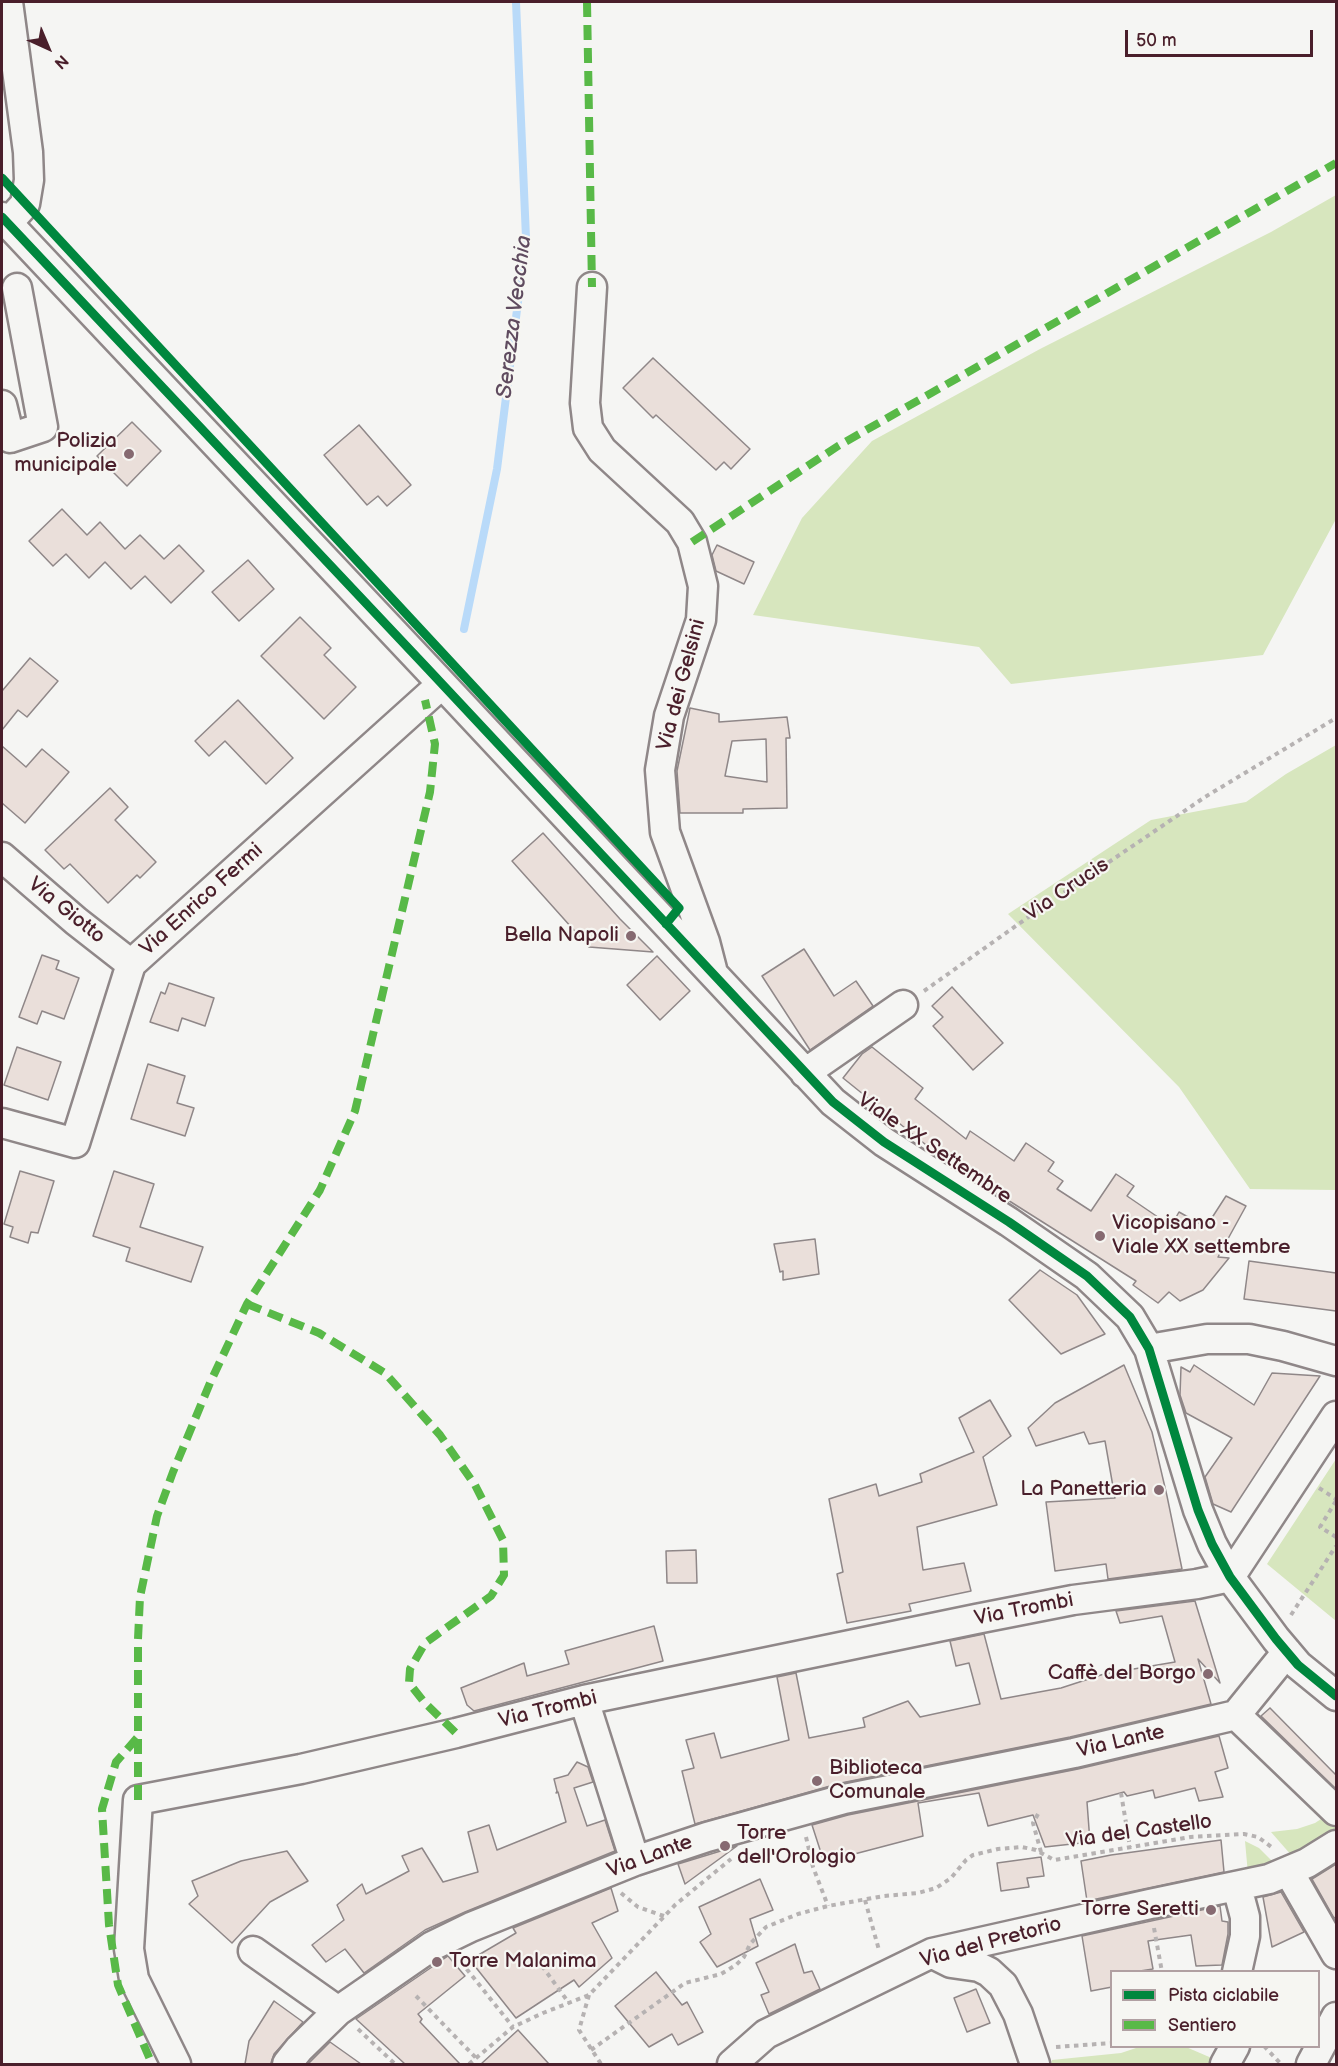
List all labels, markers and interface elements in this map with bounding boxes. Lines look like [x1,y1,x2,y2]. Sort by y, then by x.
north arrow [18,18,78,78]
scale bar [1128,18,1316,56]
text: 50 m [1136,30,1177,51]
text: N [50,50,72,72]
water label: Serezza Vecchia [492,234,538,400]
place label: Polizia municipale [14,429,117,479]
marker: Polizia municipale [122,447,136,461]
street label: Via dei Gelsini [652,616,712,754]
street label: Via Enrico Fermi [135,838,269,962]
street label: Via Crucis [1020,853,1114,927]
street label: Via Giotto [22,872,110,950]
place label: Bella Napoli [504,923,619,949]
marker: Bella Napoli [624,929,638,943]
street label: Viale XX Settembre [852,1088,1016,1210]
place label: Vicopisano - Viale XX settembre [1112,1211,1290,1261]
marker: Vicopisano - Viale XX settembre [1093,1229,1107,1243]
place label: La Panetteria [1020,1477,1147,1503]
marker: La Panetteria [1152,1483,1166,1497]
street label: Via Trombi [972,1588,1076,1632]
place label: Caffè del Borgo [1048,1661,1196,1687]
marker: Caffè del Borgo [1201,1667,1215,1681]
street label: Via Trombi [496,1686,600,1734]
street label: Via Lante [1075,1720,1167,1764]
place label: Biblioteca Comunale [829,1756,926,1806]
marker: Biblioteca Comunale [810,1774,824,1788]
street label: Via del Castello [1065,1809,1213,1855]
place label: Torre dell'Orologio [737,1821,856,1871]
street label: Via Lante [604,1830,696,1884]
marker: Torre dell'Orologio [718,1839,732,1853]
place label: Torre Seretti [1081,1897,1199,1923]
marker: Torre Seretti [1204,1903,1218,1917]
street label: Via del Pretorio [918,1912,1064,1974]
place label: Torre Malanima [449,1949,597,1975]
marker: Torre Malanima [430,1955,444,1969]
legend [1110,1970,1320,2048]
text: Pista ciclabile [1168,1985,1279,2006]
text: Sentiero [1168,2015,1237,2036]

